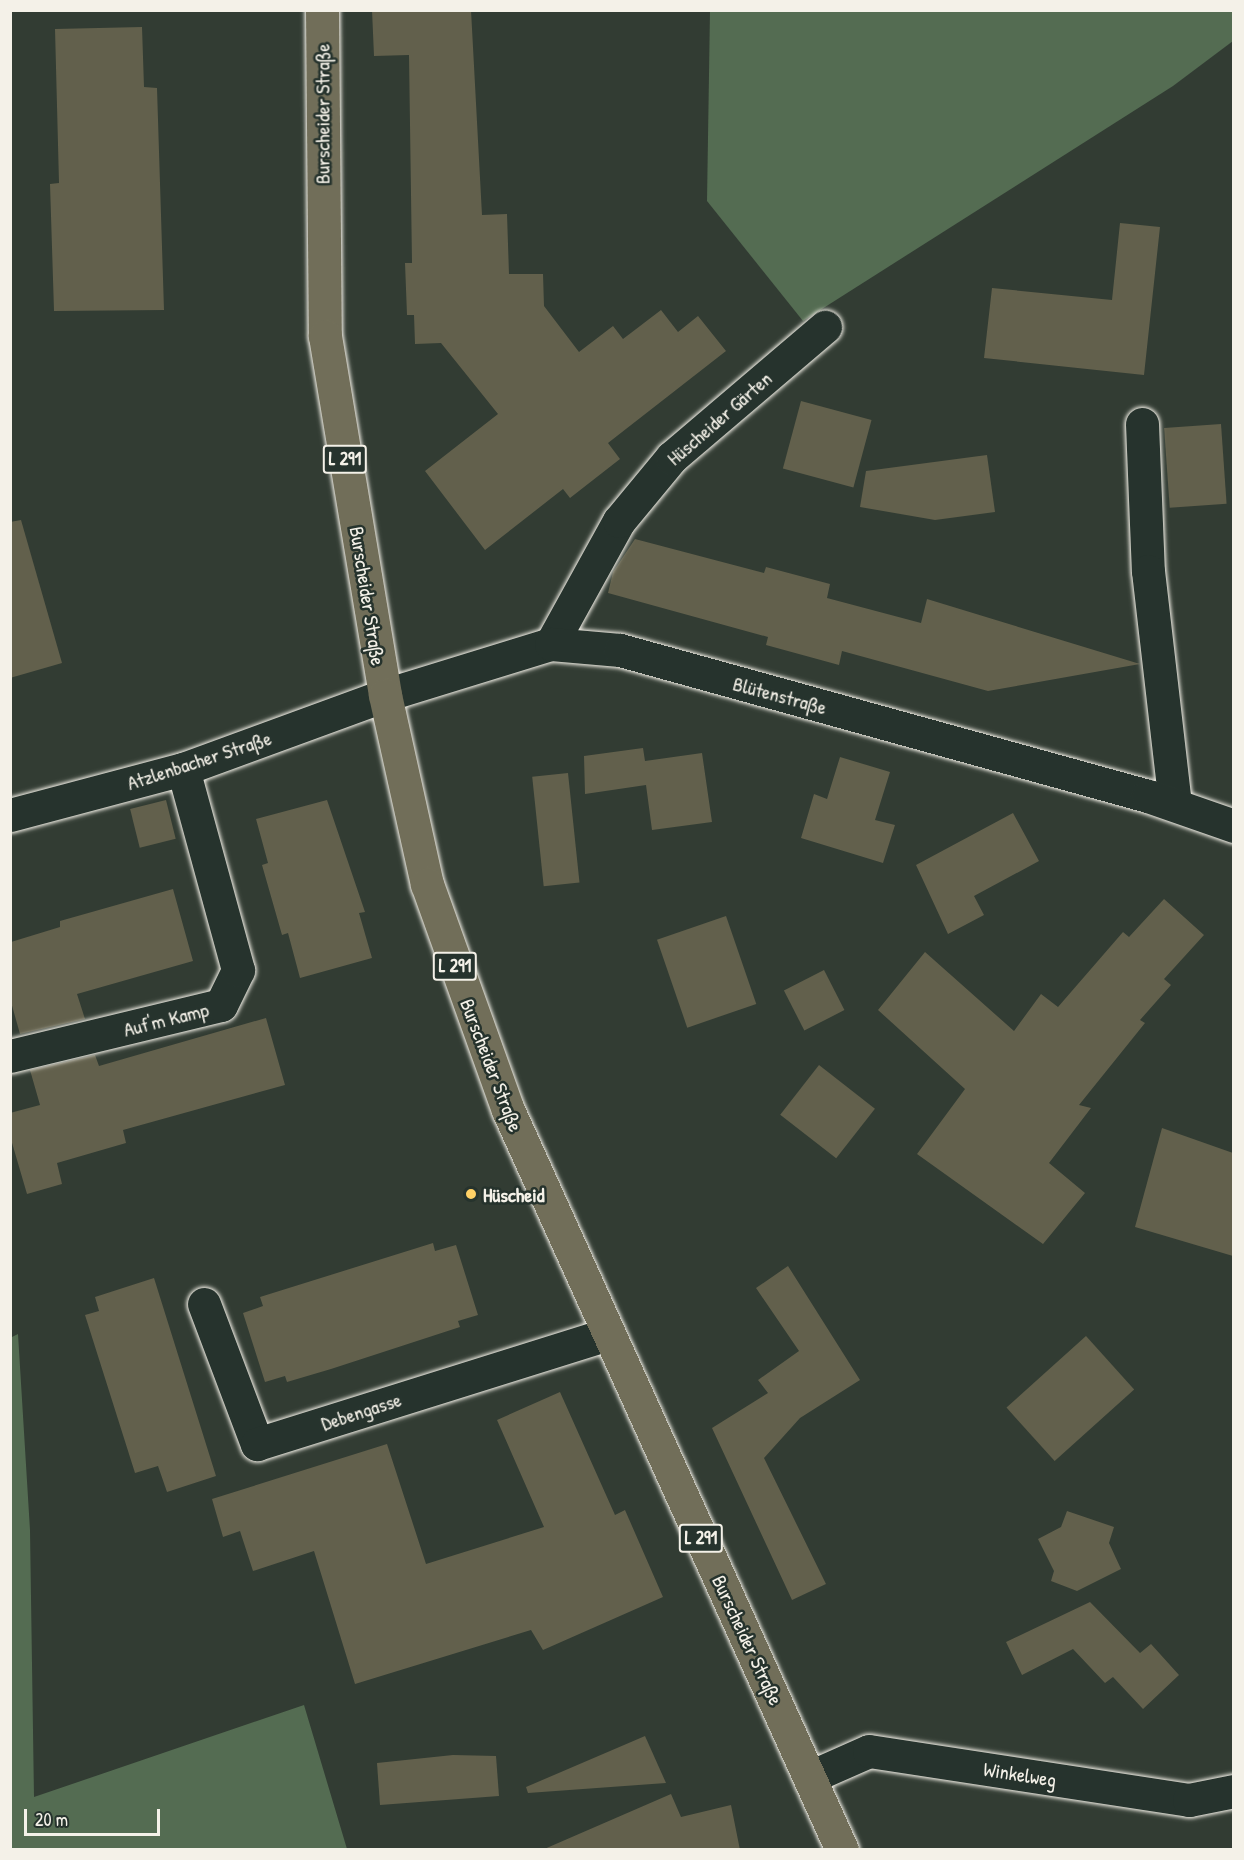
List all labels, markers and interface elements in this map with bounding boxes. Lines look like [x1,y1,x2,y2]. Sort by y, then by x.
street label: Burscheider Straße [310,44,334,184]
street label: Hüscheider Gärten [662,366,776,470]
road number: L 291 [322,444,368,474]
street label: Burscheider Straße [345,525,391,667]
street label: Blütenstraße [731,671,829,719]
street label: Atzlenbacher Straße [124,725,274,795]
road number: L 291 [432,951,478,981]
street label: Burscheider Straße [456,995,528,1135]
street label: Auf'm Kamp [121,997,211,1041]
place label: Hüscheid [483,1182,544,1206]
marker: Hüscheid [464,1187,478,1201]
street label: Debengasse [318,1387,404,1435]
road number: L 291 [678,1523,724,1553]
street label: Burscheider Straße [707,1571,789,1709]
street label: Winkelweg [982,1756,1058,1792]
scale bar [27,1797,164,1835]
text: 20 m [35,1807,68,1832]

